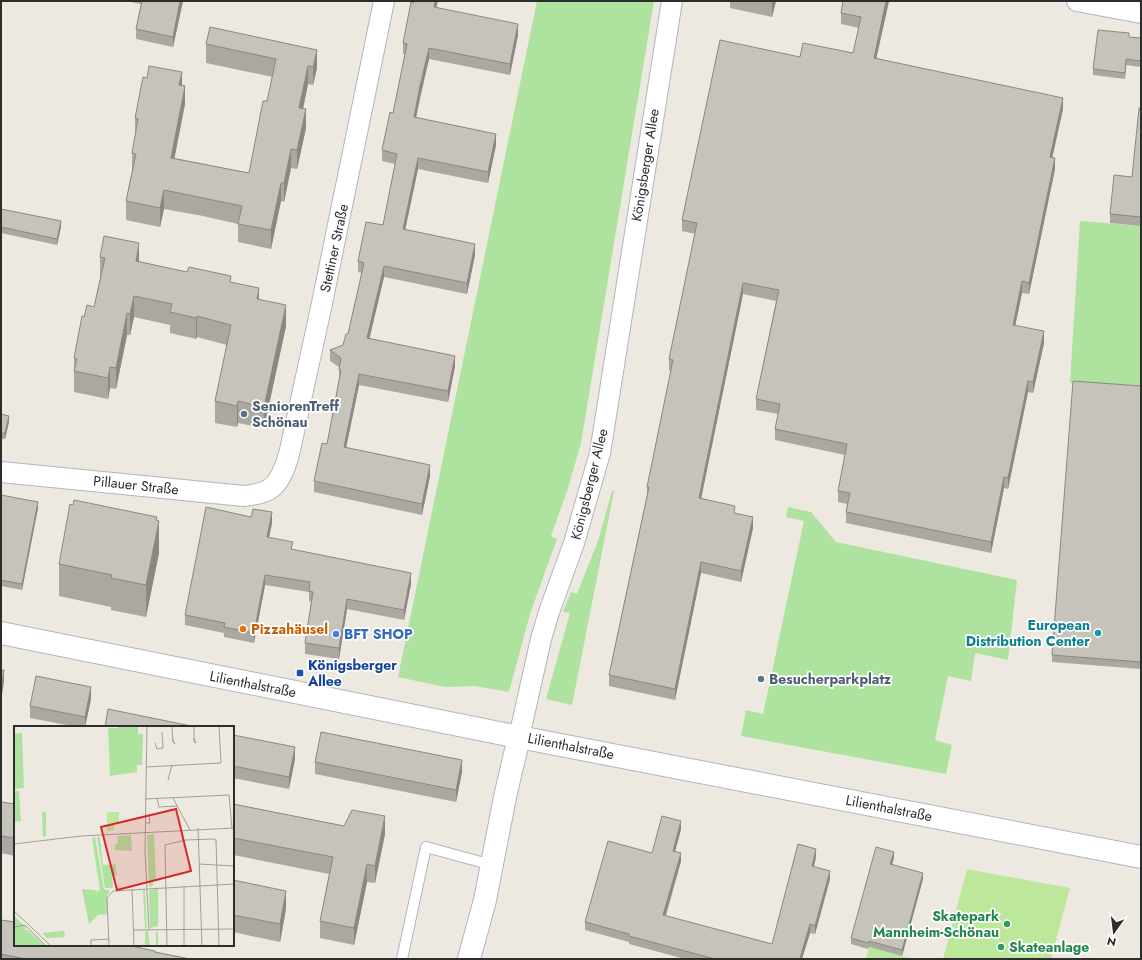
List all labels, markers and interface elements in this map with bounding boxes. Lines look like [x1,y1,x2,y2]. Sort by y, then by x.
street label: Königsberger Allee [626,107,664,223]
street label: Stettiner Straße [315,202,353,294]
place label: SeniorenTreff Schönau [252,396,340,432]
marker: SeniorenTreff Schönau [239,409,249,419]
street label: Königsberger Allee [566,426,612,542]
street label: Pillauer Straße [92,471,180,499]
place label: European Distribution Center [966,615,1090,651]
place label: Pizzahäusel [251,619,328,639]
marker: Pizzahäusel [238,624,248,634]
place label: BFT SHOP [344,624,413,644]
marker: European Distribution Center [1093,628,1103,638]
marker: BFT SHOP [331,629,341,639]
place label: Königsberger Allee [307,655,397,691]
street label: Lilienthalstraße [208,666,298,702]
marker: Königsberger Allee [295,668,305,678]
place label: Besucherparkplatz [769,669,892,689]
marker: Besucherparkplatz [756,674,766,684]
inset map [14,726,234,946]
street label: Lilienthalstraße [526,728,616,764]
street label: Lilienthalstraße [844,790,934,826]
place label: Skatepark Mannheim-Schönau [873,906,999,942]
north arrow [1094,912,1134,952]
marker: Skatepark Mannheim-Schönau [1002,919,1012,929]
text: N [1105,933,1118,951]
place label: Skateanlage [1009,937,1089,957]
marker: Skateanlage [996,942,1006,952]

